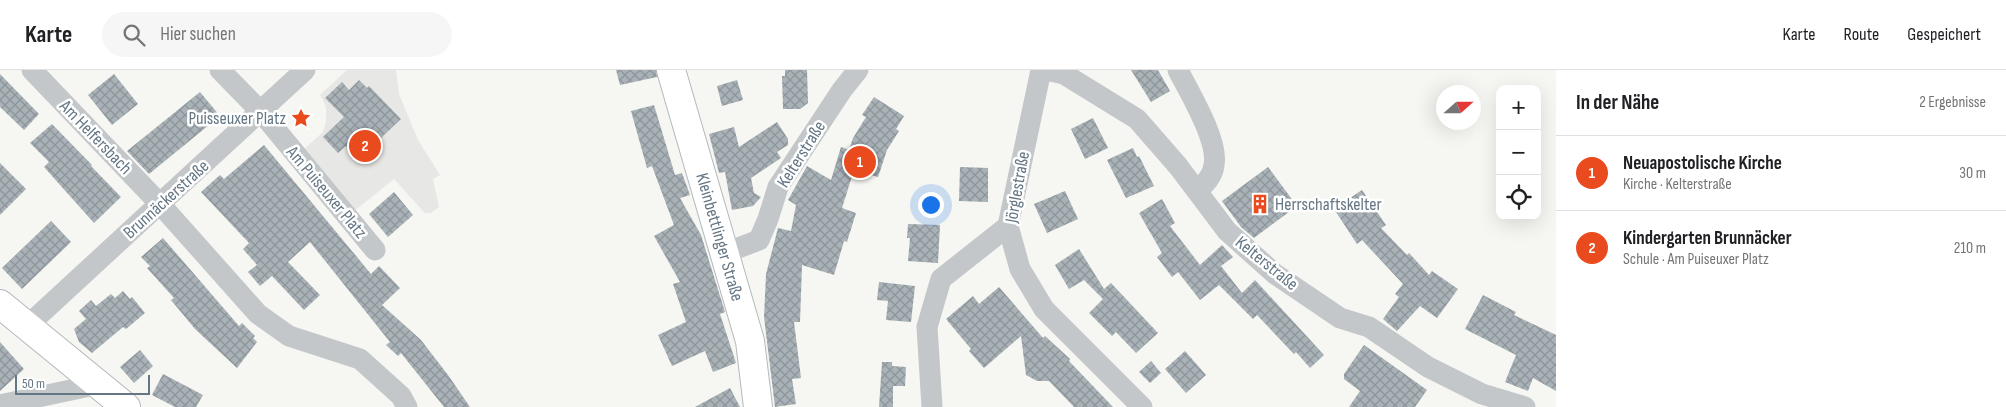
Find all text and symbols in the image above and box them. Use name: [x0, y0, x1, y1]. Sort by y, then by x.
search box: [102, 12, 452, 57]
text: Karte: [25, 20, 72, 49]
icon: search: [120, 21, 148, 49]
text: Hier suchen: [160, 23, 236, 46]
text: Karte: [1783, 24, 1816, 45]
text: Route: [1844, 24, 1879, 45]
text: Gespeichert: [1907, 24, 1981, 45]
north arrow: [1436, 85, 1481, 130]
map controls: [1496, 85, 1541, 220]
button: +: [1496, 85, 1541, 130]
text: In der Nähe: [1576, 90, 1659, 115]
text: 2 Ergebnisse: [1919, 93, 1986, 112]
street label: Am Helfersbach: [54, 95, 136, 179]
place icon: Puisseuxer Platz: [290, 107, 312, 129]
place label: Puisseuxer Platz: [188, 108, 287, 129]
street label: Kelterstraße: [773, 117, 830, 191]
pin: 2: [349, 127, 381, 165]
button: −: [1496, 130, 1541, 175]
street label: Am Puiseuxer Platz: [281, 141, 372, 243]
pin: 1: [844, 143, 876, 181]
street label: Jörglestraße: [1001, 150, 1034, 225]
text: Neuapostolische Kirche: [1623, 152, 1782, 175]
street label: Brunnäckerstraße: [119, 156, 213, 243]
text: 1: [1589, 164, 1595, 183]
text: 30 m: [1959, 164, 1986, 183]
street label: Kleinbettlinger Straße: [691, 171, 748, 304]
button: locate: [1496, 175, 1541, 220]
text: Kirche · Kelterstraße: [1623, 175, 1732, 194]
your location: [918, 192, 944, 218]
building icon: Herrschaftskelter: [1249, 193, 1271, 215]
place label: Herrschaftskelter: [1275, 194, 1382, 215]
text: Kindergarten Brunnäcker: [1623, 227, 1792, 250]
street label: Kelterstraße: [1231, 232, 1302, 295]
text: 2: [1588, 239, 1596, 258]
text: 210 m: [1954, 239, 1986, 258]
text: Schule · Am Puiseuxer Platz: [1623, 250, 1769, 269]
scale bar: [15, 372, 150, 395]
text: 50 m: [22, 375, 45, 392]

